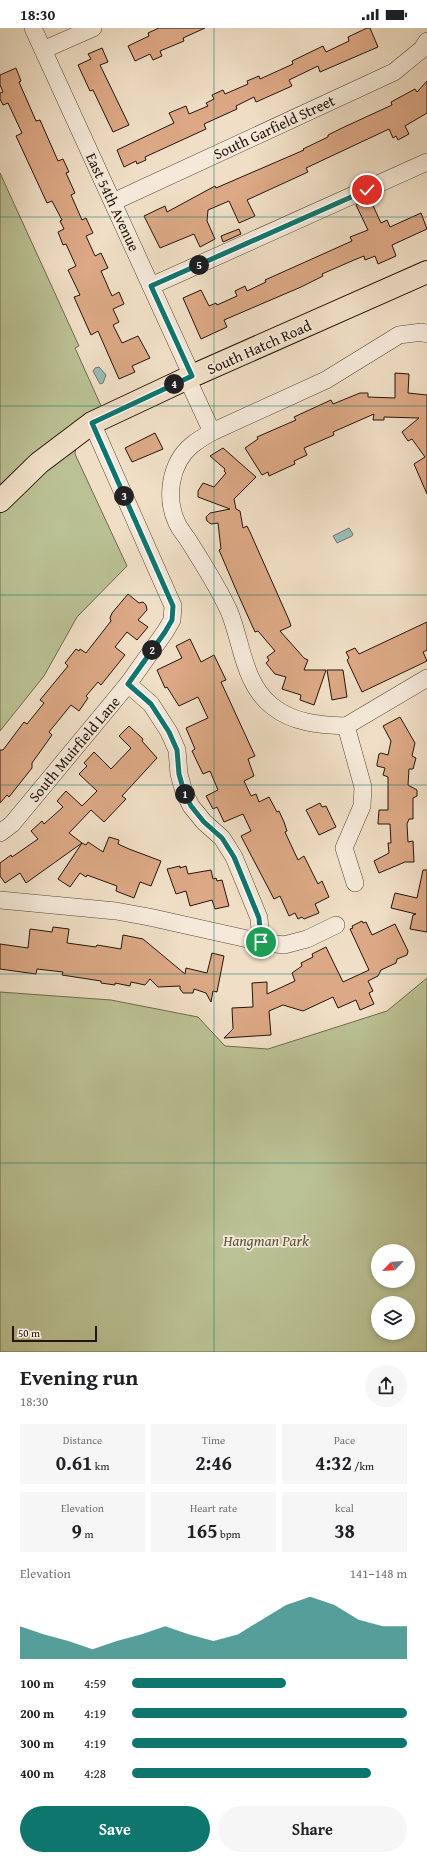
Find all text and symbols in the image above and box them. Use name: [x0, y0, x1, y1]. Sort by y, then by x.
text: 18:30: [20, 4, 55, 25]
street label: South Garfield Street: [210, 89, 339, 164]
street label: East 54th Avenue: [81, 149, 145, 255]
pin: [350, 173, 384, 207]
icon: check: [356, 179, 378, 201]
pin: 5: [189, 255, 209, 275]
text: 5: [196, 257, 202, 273]
street label: South Hatch Road: [204, 315, 314, 379]
pin: 4: [164, 374, 184, 394]
text: 4: [171, 376, 177, 392]
pin: 3: [114, 486, 134, 506]
text: 3: [121, 488, 127, 504]
pin: 2: [142, 640, 162, 660]
text: 2: [149, 642, 155, 658]
street label: South Muirfield Lane: [23, 692, 125, 806]
pin: 1: [175, 784, 195, 804]
text: 1: [182, 786, 188, 802]
pin: [244, 925, 278, 959]
icon: arrive: [250, 931, 272, 953]
park label: Hangman Park: [222, 1230, 309, 1251]
north arrow: [371, 1244, 415, 1288]
map controls: [371, 1244, 415, 1340]
button: layers: [371, 1296, 415, 1340]
scale bar: [12, 1324, 97, 1343]
text: 50 m: [18, 1325, 40, 1341]
text: Evening run: [20, 1361, 138, 1393]
button: share: [365, 1365, 407, 1407]
text: 18:30: [20, 1392, 48, 1411]
text: Distance: [63, 1432, 102, 1448]
text: Time: [202, 1432, 225, 1448]
text: Pace: [334, 1432, 355, 1448]
text: 0.61: [56, 1448, 92, 1477]
text: 2:46: [195, 1448, 232, 1477]
text: 4:32: [315, 1448, 352, 1477]
text: km: [92, 1458, 109, 1474]
text: /km: [352, 1458, 374, 1474]
text: Elevation: [61, 1500, 104, 1516]
text: Heart rate: [190, 1500, 237, 1516]
text: kcal: [335, 1500, 354, 1516]
text: 9: [72, 1516, 82, 1545]
text: 165: [186, 1516, 218, 1545]
text: 38: [334, 1516, 355, 1545]
text: m: [82, 1526, 93, 1542]
text: bpm: [218, 1526, 241, 1542]
text: Elevation: [20, 1564, 71, 1583]
text: 141–148 m: [350, 1564, 407, 1583]
text: 100 m: [20, 1674, 54, 1693]
text: 4:59: [84, 1674, 106, 1693]
text: 200 m: [20, 1704, 54, 1723]
text: 4:19: [84, 1704, 106, 1723]
text: 300 m: [20, 1734, 54, 1753]
text: 4:19: [84, 1734, 106, 1753]
text: 400 m: [20, 1764, 54, 1783]
text: 4:28: [84, 1764, 106, 1783]
button: Save: [20, 1806, 210, 1852]
button: Share: [218, 1806, 407, 1852]

